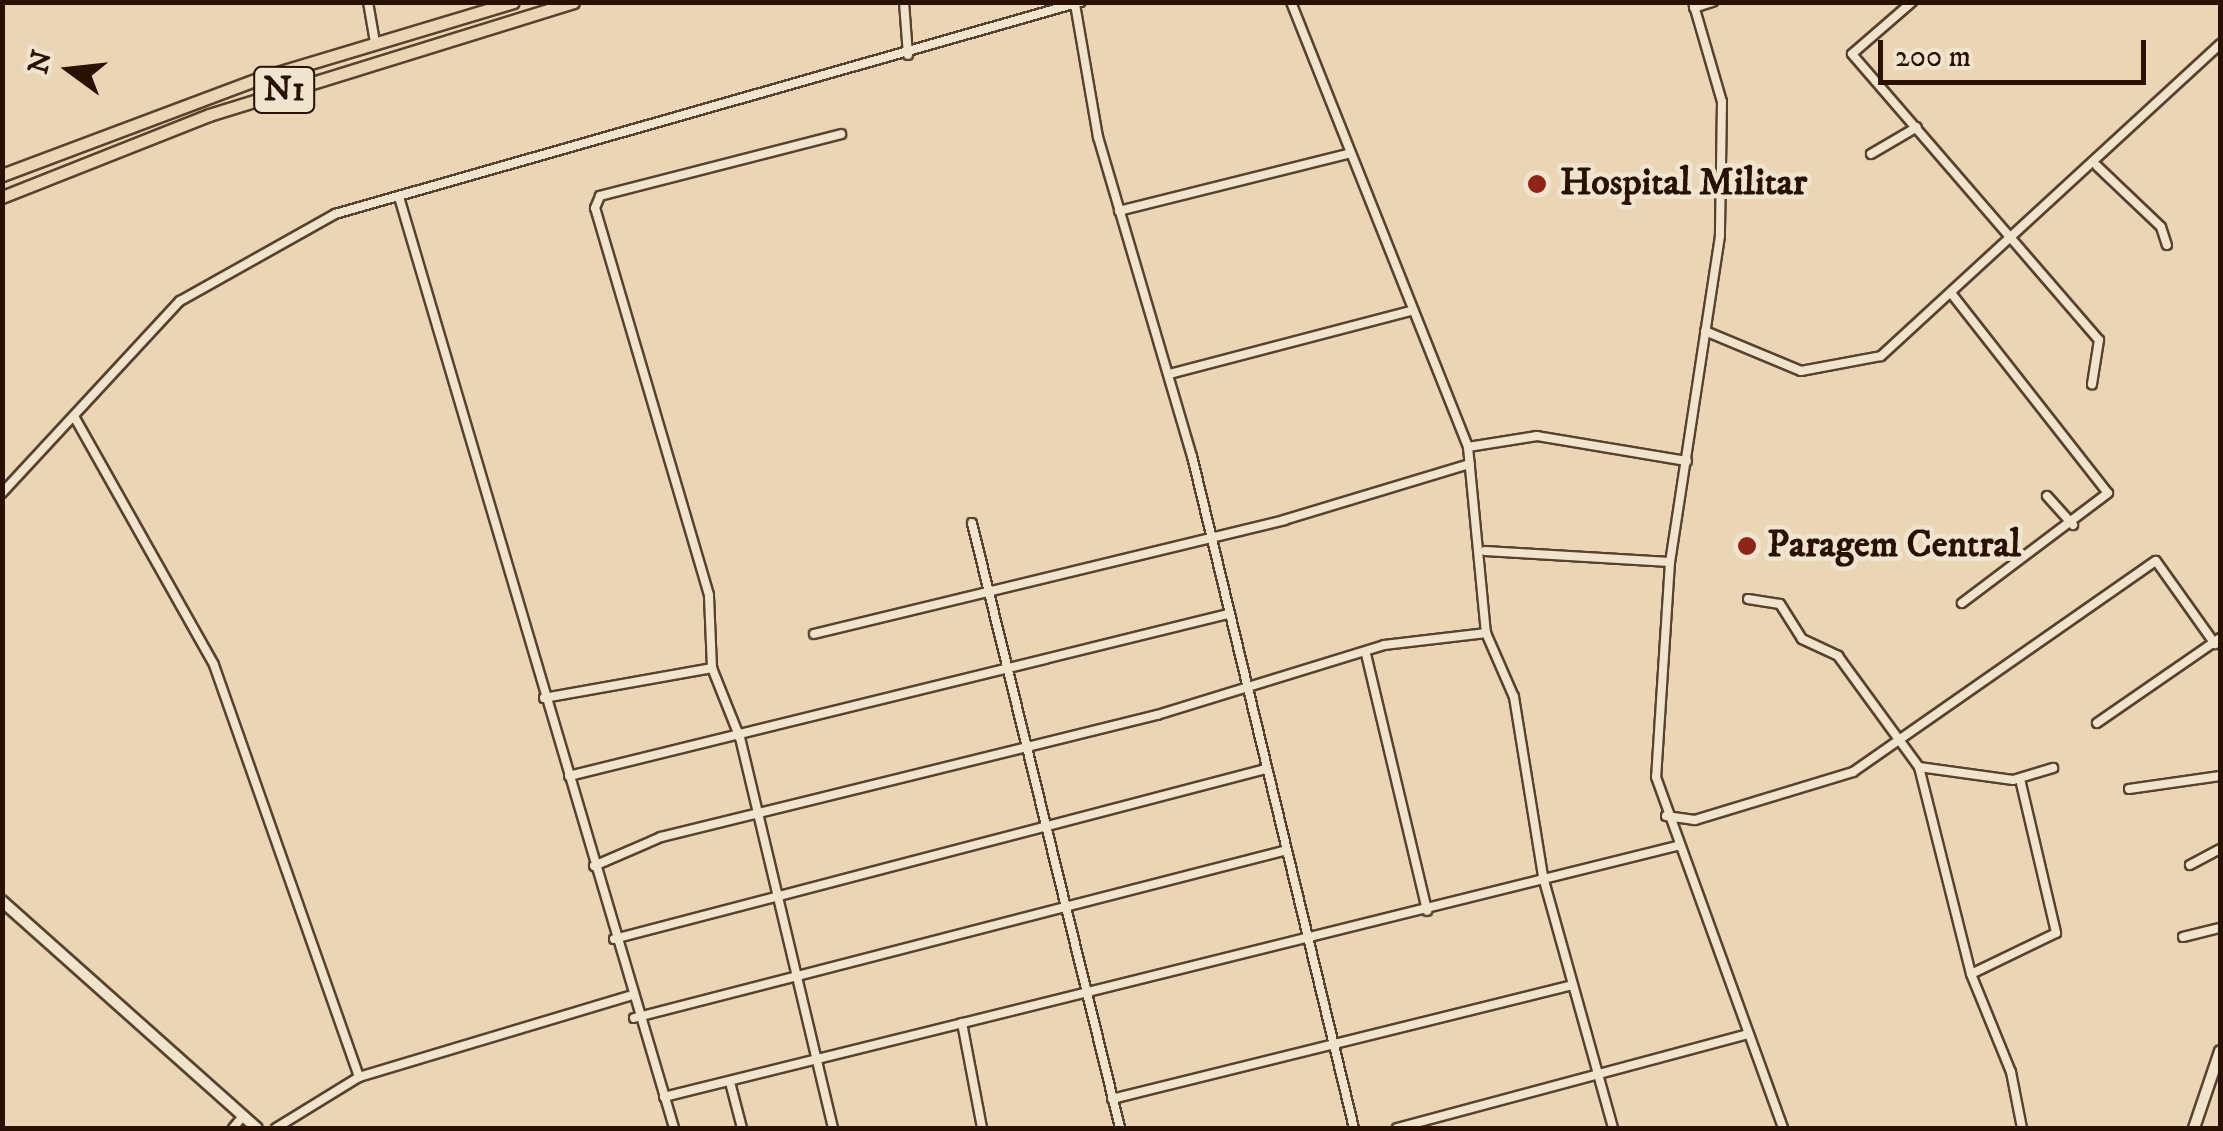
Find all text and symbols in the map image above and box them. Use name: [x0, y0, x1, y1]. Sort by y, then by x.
north arrow: [20, 20, 120, 120]
scale bar: [1883, 20, 2150, 82]
text: 200 m: [1895, 39, 1971, 76]
text: N: [21, 46, 60, 78]
road number: N1: [252, 60, 316, 120]
place label: Hospital Militar: [1560, 161, 1807, 207]
marker: Hospital Militar: [1524, 171, 1550, 197]
place label: Paragem Central: [1767, 523, 2021, 569]
marker: Paragem Central: [1736, 535, 1758, 557]

